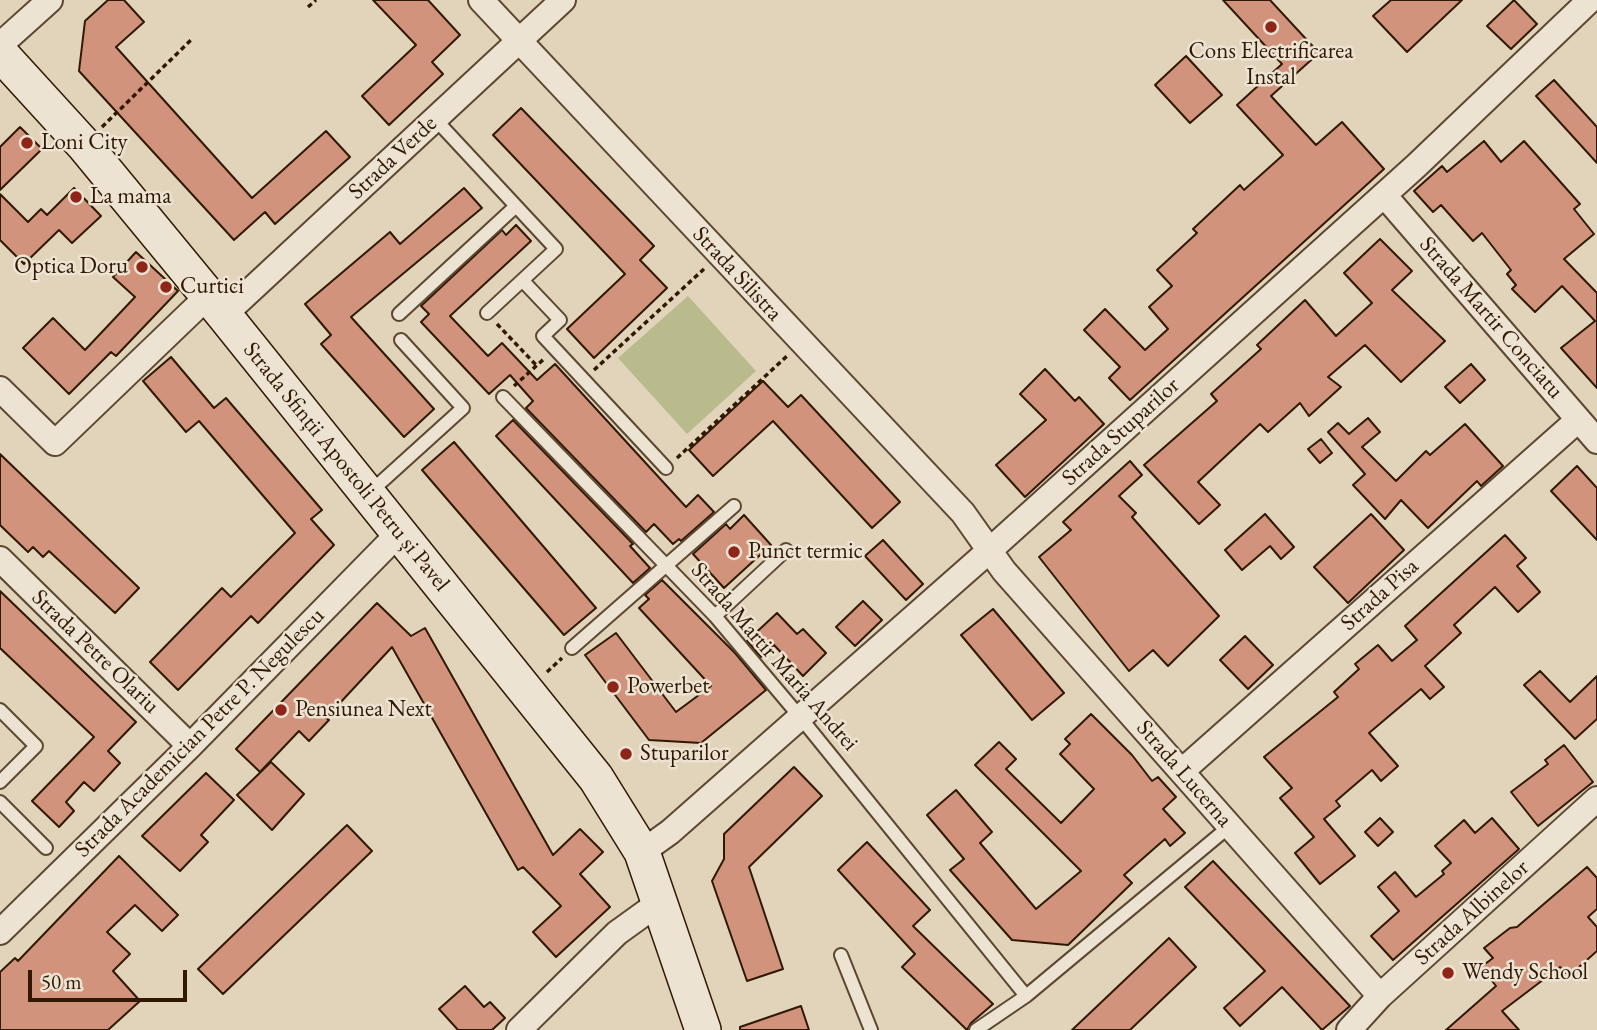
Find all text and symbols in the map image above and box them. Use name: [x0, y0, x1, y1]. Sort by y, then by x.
marker: Cons Electrificarea Instal: [1263, 19, 1279, 35]
place label: Cons Electrificarea Instal: [1189, 38, 1353, 92]
street label: Strada Verde: [343, 110, 443, 206]
place label: Loni City: [41, 129, 127, 157]
marker: Loni City: [19, 135, 35, 151]
place label: La mama: [90, 183, 171, 211]
marker: La mama: [68, 189, 84, 205]
street label: Strada Silistra: [686, 221, 788, 327]
street label: Strada Martir Conciatu: [1413, 231, 1569, 405]
place label: Optica Doru: [14, 253, 128, 281]
marker: Optica Doru: [134, 259, 150, 275]
place label: Curtici: [180, 273, 244, 301]
marker: Curtici: [158, 279, 174, 295]
street label: Strada Sfinții Apostoli Petru și Pavel: [237, 337, 455, 597]
street label: Strada Stuparilor: [1056, 372, 1186, 492]
place label: Punct termic: [748, 538, 863, 566]
marker: Punct termic: [726, 544, 742, 560]
street label: Strada Pisa: [1335, 553, 1425, 637]
street label: Strada Martir Maria Andrei: [685, 557, 863, 757]
street label: Strada Petre Olariu: [25, 584, 165, 720]
street label: Strada Academician Petre P. Negulescu: [69, 602, 331, 864]
place label: Powerbet: [627, 673, 709, 701]
marker: Powerbet: [605, 679, 621, 695]
place label: Pensiunea Next: [295, 696, 432, 724]
marker: Pensiunea Next: [273, 702, 289, 718]
street label: Strada Lucerna: [1130, 715, 1238, 833]
place label: Stuparilor: [640, 740, 729, 768]
marker: Stuparilor: [618, 746, 634, 762]
street label: Strada Albinelor: [1409, 854, 1535, 972]
scale bar: [32, 956, 191, 1000]
place label: Wendy School: [1462, 959, 1588, 987]
marker: Wendy School: [1440, 965, 1456, 981]
text: 50 m: [41, 968, 82, 995]

